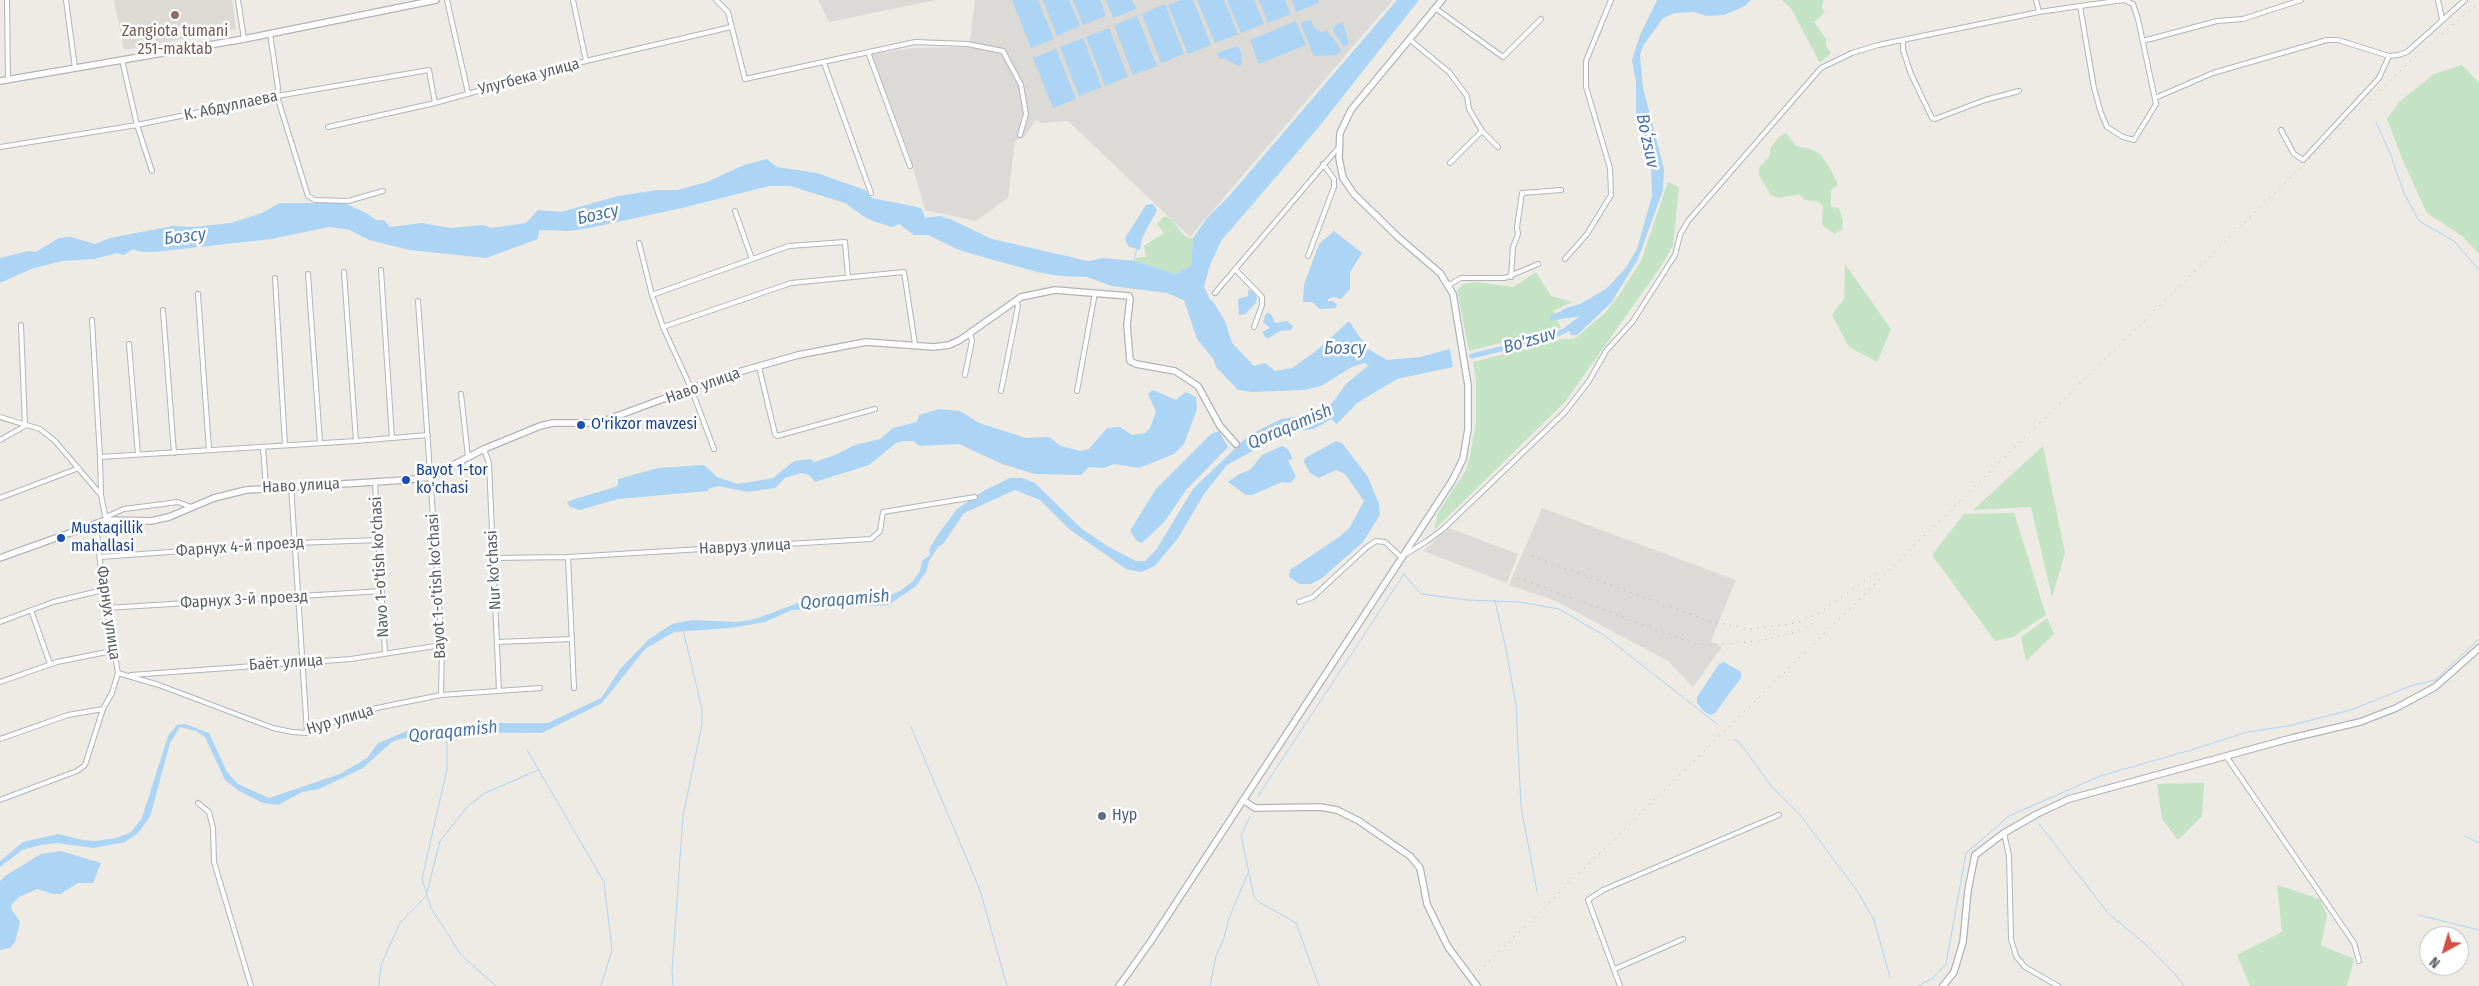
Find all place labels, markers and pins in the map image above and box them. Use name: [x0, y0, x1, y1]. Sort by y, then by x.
marker: Zangiota tumani 251-maktab: [169, 9, 181, 21]
place label: Zangiota tumani 251-maktab: [122, 22, 228, 60]
place label: O'rikzor mavzesi: [591, 415, 697, 435]
marker: O'rikzor mavzesi: [575, 419, 587, 431]
place label: Bayot 1-tor ko'chasi: [416, 461, 488, 499]
marker: Bayot 1-tor ko'chasi: [400, 474, 412, 486]
place label: Mustaqillik mahallasi: [71, 519, 143, 557]
marker: Mustaqillik mahallasi: [55, 532, 67, 544]
place label: Нур: [1112, 806, 1137, 826]
marker: Нур: [1096, 810, 1108, 822]

